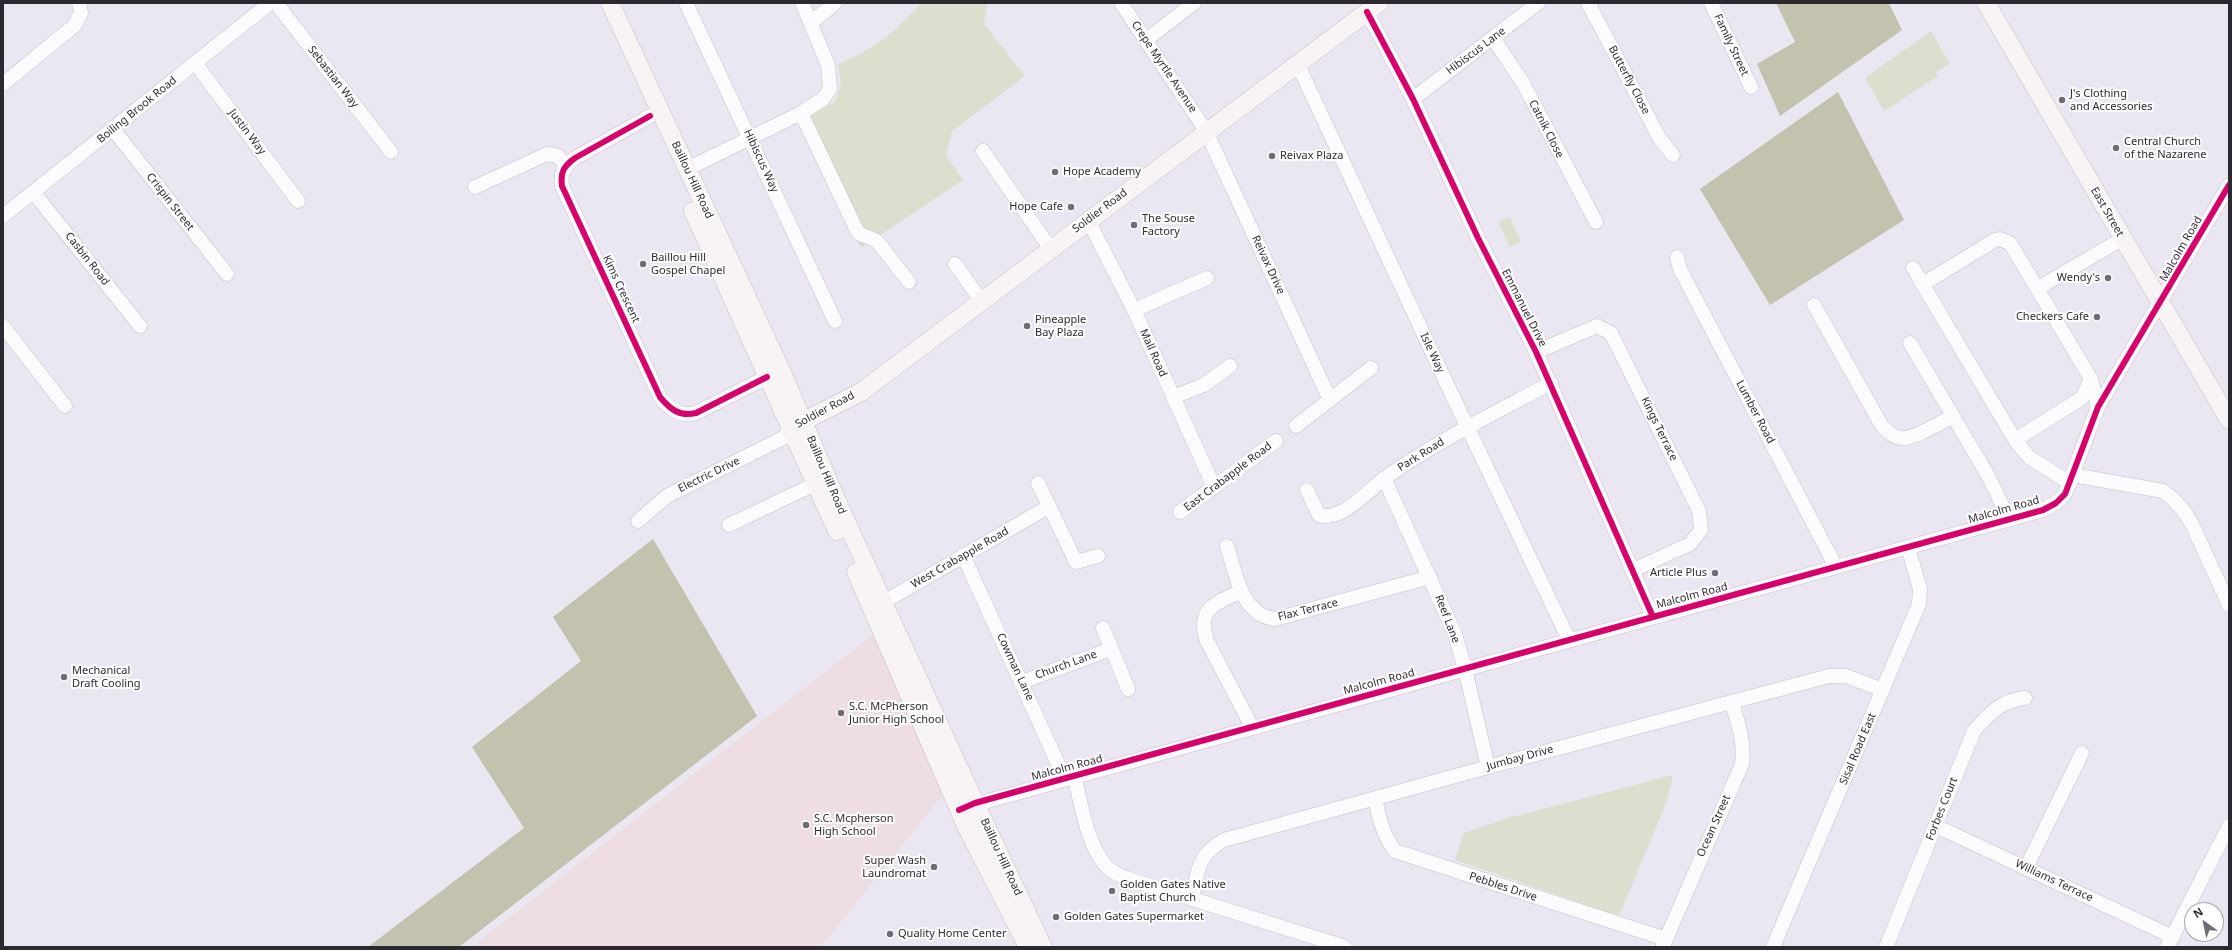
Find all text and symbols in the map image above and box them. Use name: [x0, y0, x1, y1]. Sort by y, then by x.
street label: Family Street: [1711, 12, 1751, 78]
street label: Crepe Myrtle Avenue: [1128, 19, 1200, 115]
street label: Hibiscus Lane: [1444, 24, 1508, 78]
street label: Sebastian Way: [305, 43, 361, 111]
street label: Butterfly Close: [1605, 44, 1653, 116]
street label: Boiling Brook Road: [94, 74, 180, 146]
place label: J's Clothing and Accessories: [2070, 87, 2152, 113]
marker: J's Clothing and Accessories: [2057, 95, 2067, 105]
street label: Catnik Close: [1526, 98, 1566, 160]
street label: Justin Way: [226, 107, 268, 157]
street label: Hibiscus Way: [741, 127, 781, 195]
place label: Central Church of the Nazarene: [2124, 135, 2207, 161]
street label: Baillou Hill Road: [668, 139, 716, 221]
marker: Central Church of the Nazarene: [2111, 143, 2121, 153]
place label: Reivax Plaza: [1280, 149, 1343, 163]
marker: Reivax Plaza: [1267, 151, 1277, 161]
place label: Hope Academy: [1063, 165, 1141, 179]
marker: Hope Academy: [1050, 167, 1060, 177]
street label: Crispin Street: [143, 171, 197, 233]
street label: East Street: [2088, 185, 2126, 239]
street label: Soldier Road: [1070, 186, 1130, 236]
place label: Hope Cafe: [1009, 200, 1063, 214]
marker: Hope Cafe: [1066, 202, 1076, 212]
place label: The Souse Factory: [1142, 212, 1195, 238]
street label: Malcolm Road: [2157, 214, 2205, 284]
marker: The Souse Factory: [1129, 220, 1139, 230]
street label: Casbin Road: [62, 230, 112, 288]
street label: Reivax Drive: [1249, 233, 1287, 297]
place label: Baillou Hill Gospel Chapel: [651, 251, 725, 277]
street label: Kims Crescent: [600, 253, 642, 325]
marker: Baillou Hill Gospel Chapel: [638, 259, 648, 269]
street label: Emmanuel Drive: [1499, 267, 1549, 349]
place label: Wendy's: [2057, 271, 2100, 285]
marker: Wendy's: [2103, 273, 2113, 283]
place label: Checkers Cafe: [2016, 310, 2089, 324]
marker: Checkers Cafe: [2092, 312, 2102, 322]
place label: Pineapple Bay Plaza: [1035, 313, 1086, 339]
marker: Pineapple Bay Plaza: [1022, 321, 1032, 331]
street label: Mall Road: [1137, 327, 1169, 379]
street label: Isle Way: [1417, 331, 1447, 375]
street label: Lumber Road: [1733, 378, 1777, 446]
street label: Soldier Road: [793, 389, 857, 431]
street label: Kings Terrace: [1638, 395, 1680, 463]
street label: Baillou Hill Road: [803, 434, 849, 516]
street label: Park Road: [1395, 435, 1447, 475]
street label: East Crabapple Road: [1181, 440, 1275, 514]
street label: Electric Drive: [676, 454, 742, 496]
street label: Malcolm Road: [1967, 494, 2041, 526]
street label: West Crabapple Road: [909, 525, 1011, 591]
place label: Article Plus: [1650, 566, 1707, 580]
marker: Article Plus: [1710, 568, 1720, 578]
street label: Malcolm Road: [1655, 580, 1729, 612]
street label: Reef Lane: [1432, 593, 1462, 645]
street label: Flax Terrace: [1277, 596, 1339, 624]
street label: Cowman Lane: [994, 631, 1036, 703]
street label: Church Lane: [1033, 648, 1099, 682]
place label: Mechanical Draft Cooling: [72, 664, 141, 690]
street label: Malcolm Road: [1342, 666, 1416, 698]
marker: Mechanical Draft Cooling: [59, 672, 69, 682]
place label: S.C. McPherson Junior High School: [849, 700, 944, 726]
marker: S.C. McPherson Junior High School: [836, 708, 846, 718]
street label: Sisal Road East: [1837, 711, 1879, 787]
street label: Jumbay Drive: [1485, 743, 1555, 773]
street label: Malcolm Road: [1030, 752, 1104, 784]
street label: Forbes Court: [1923, 776, 1961, 842]
street label: Ocean Street: [1694, 793, 1734, 859]
place label: S.C. Mcpherson High School: [814, 812, 893, 838]
street label: Baillou Hill Road: [977, 816, 1025, 898]
marker: S.C. Mcpherson High School: [801, 820, 811, 830]
place label: Super Wash Laundromat: [862, 854, 926, 880]
street label: Williams Terrace: [2013, 857, 2095, 905]
marker: Super Wash Laundromat: [929, 862, 939, 872]
street label: Pebbles Drive: [1467, 870, 1539, 904]
place label: Golden Gates Native Baptist Church: [1120, 878, 1226, 904]
marker: Golden Gates Native Baptist Church: [1107, 886, 1117, 896]
north arrow: [2184, 902, 2224, 942]
text: N: [2190, 904, 2206, 921]
place label: Golden Gates Supermarket: [1064, 910, 1204, 924]
marker: Golden Gates Supermarket: [1051, 912, 1061, 922]
place label: Quality Home Center: [898, 927, 1007, 941]
marker: Quality Home Center: [885, 929, 895, 939]

